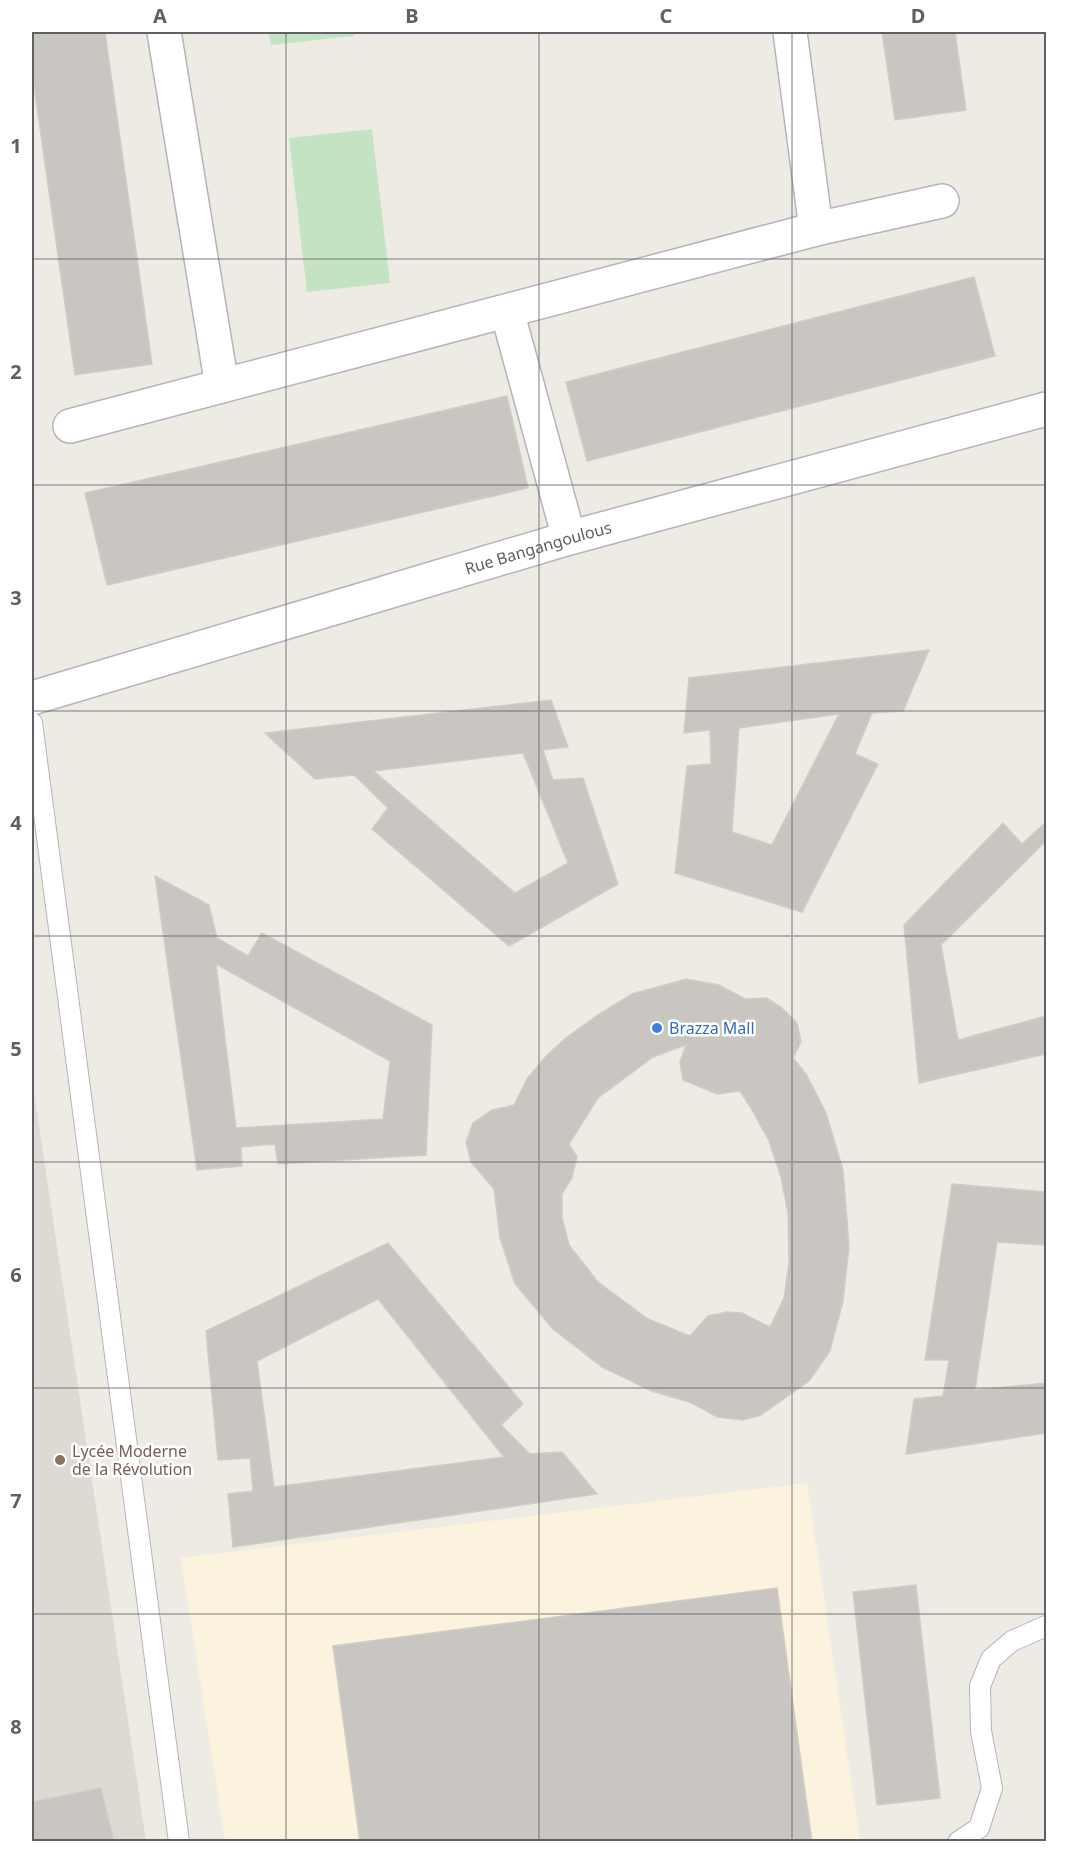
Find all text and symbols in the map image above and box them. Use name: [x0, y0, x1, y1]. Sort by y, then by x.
text: A: [153, 2, 167, 29]
text: B: [405, 2, 419, 29]
text: C: [660, 2, 673, 29]
text: D: [911, 2, 925, 29]
text: 1: [10, 132, 22, 159]
text: 2: [10, 358, 22, 385]
street label: Rue Bangangoulous: [462, 516, 614, 579]
text: 3: [10, 584, 22, 611]
text: 4: [10, 809, 22, 836]
place label: Brazza Mall: [669, 1017, 755, 1039]
marker: Brazza Mall: [650, 1021, 664, 1035]
text: 5: [10, 1035, 22, 1062]
text: 6: [10, 1261, 22, 1288]
place label: Lycée Moderne de la Révolution: [72, 1440, 192, 1480]
marker: Lycée Moderne de la Révolution: [53, 1453, 67, 1467]
text: 7: [10, 1487, 22, 1514]
text: 8: [10, 1713, 22, 1740]

